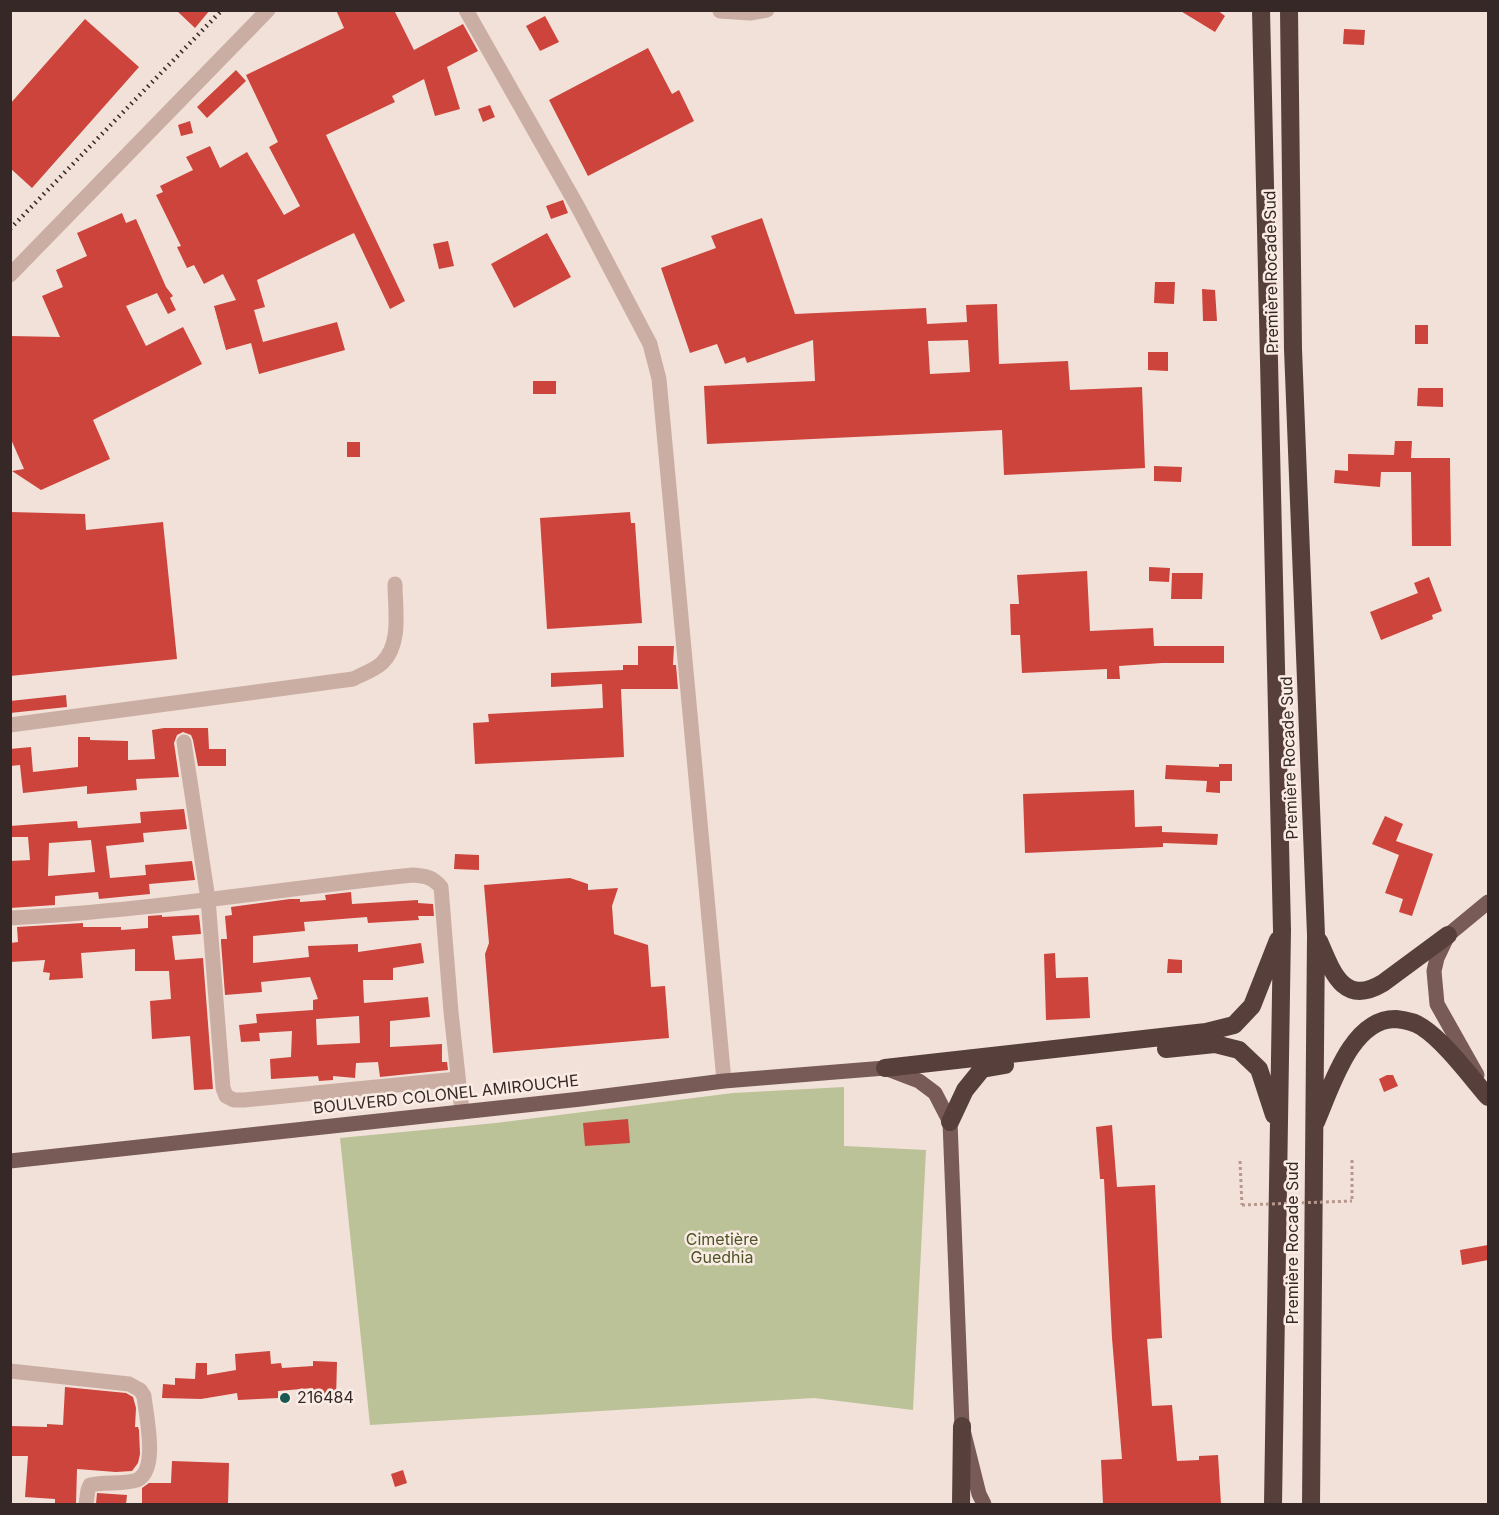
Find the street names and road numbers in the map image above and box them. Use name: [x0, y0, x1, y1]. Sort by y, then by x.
street label: Première Rocade Sud: [1261, 190, 1283, 354]
street label: Première Rocade Sud: [1278, 676, 1302, 840]
street label: BOULVERD COLONEL AMIROUCHE: [312, 1072, 580, 1118]
street label: Première Rocade Sud: [1283, 1161, 1303, 1325]

